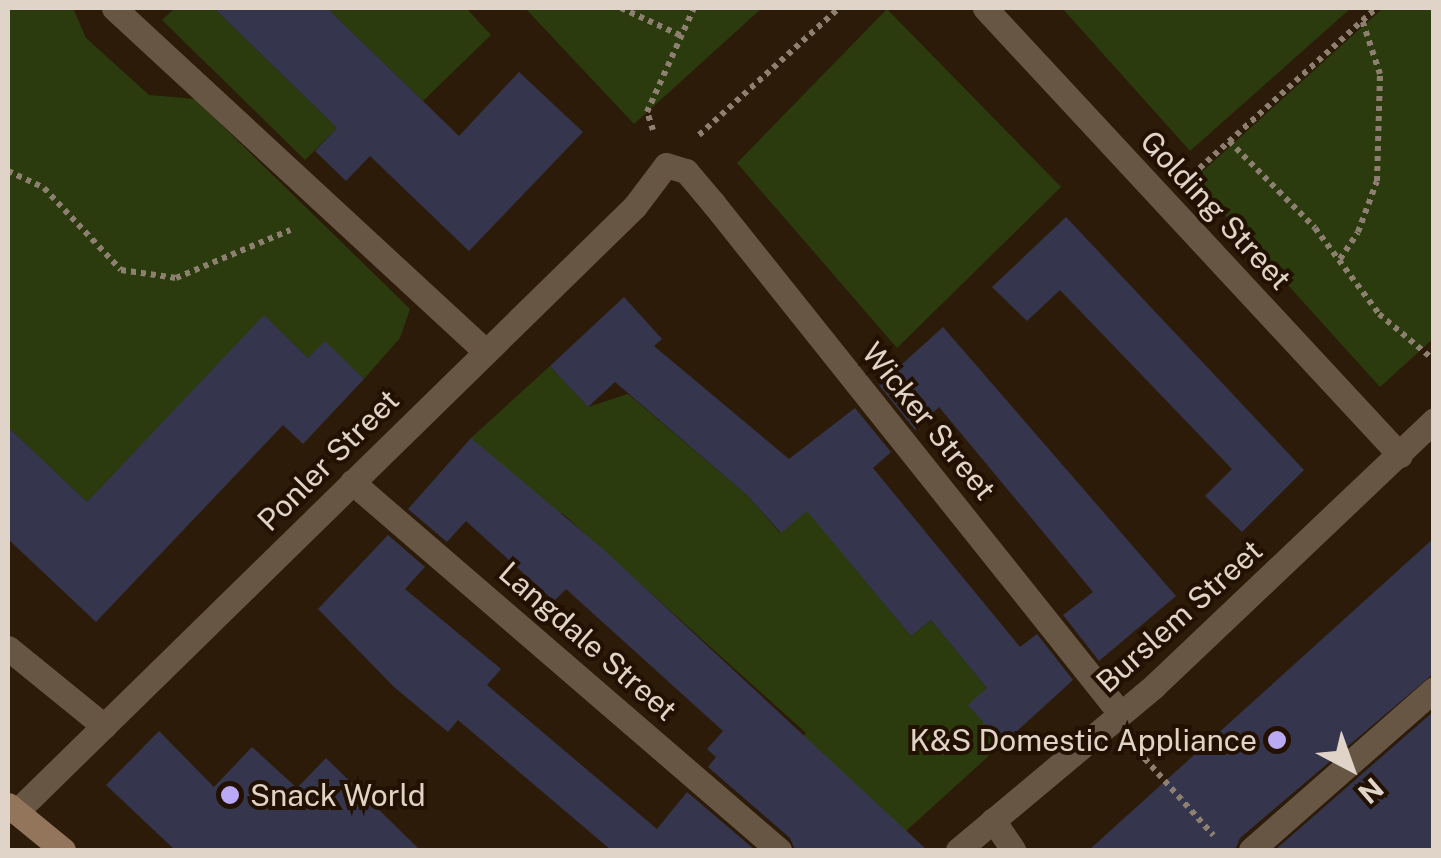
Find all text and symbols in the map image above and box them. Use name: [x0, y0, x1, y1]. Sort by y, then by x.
street label: Golding Street: [1133, 123, 1299, 297]
street label: Wicker Street: [855, 335, 1003, 507]
street label: Ponler Street: [250, 382, 406, 538]
street label: Burslem Street: [1089, 532, 1269, 700]
street label: Langdale Street: [492, 554, 684, 728]
north arrow: [1301, 718, 1401, 818]
place label: K&S Domestic Appliance: [909, 722, 1257, 758]
marker: K&S Domestic Appliance: [1266, 729, 1288, 751]
text: N: [1352, 771, 1390, 811]
place label: Snack World: [250, 777, 426, 813]
marker: Snack World: [219, 784, 241, 806]

